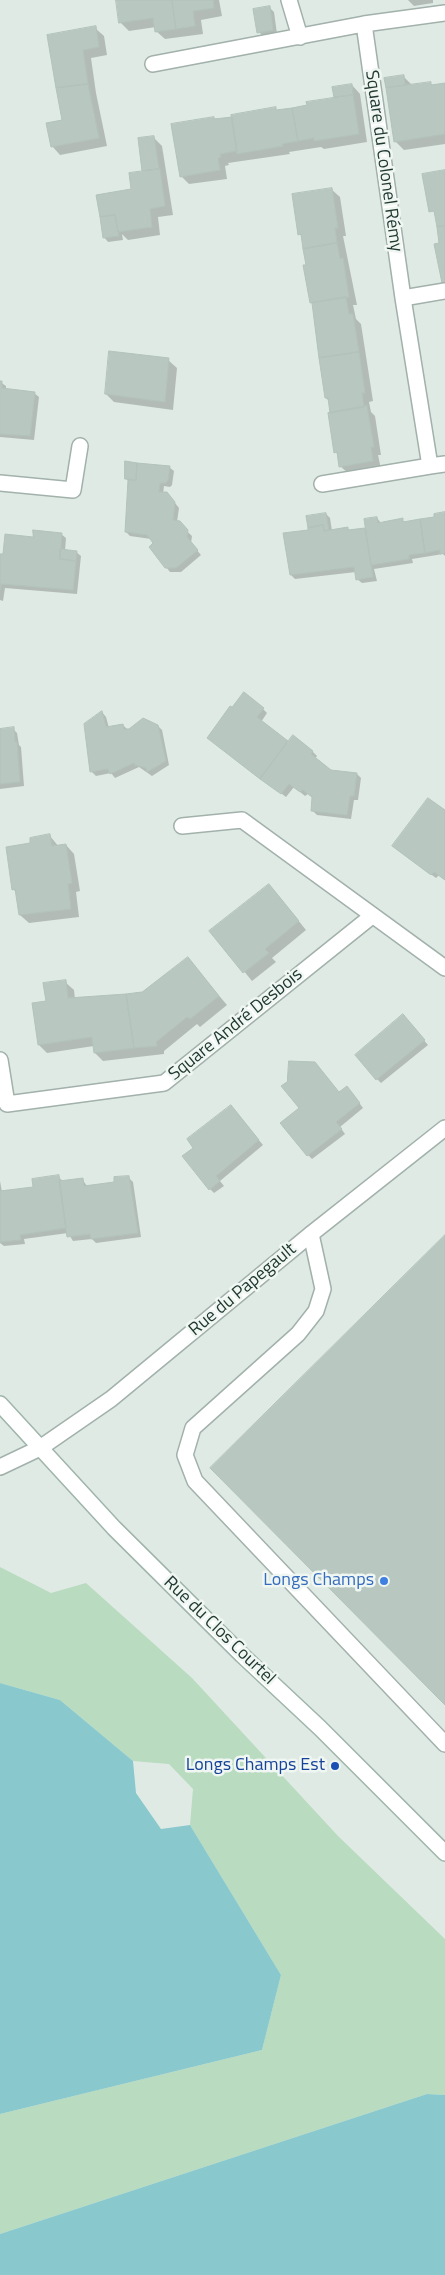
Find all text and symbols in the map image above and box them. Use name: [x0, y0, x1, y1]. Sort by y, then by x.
street label: Square du Colonel Rémy: [360, 69, 406, 253]
street label: Square André Desbois: [165, 964, 307, 1086]
street label: Rue du Papegault: [185, 1239, 301, 1341]
place label: Longs Champs: [263, 1570, 374, 1592]
street label: Rue du Clos Courtel: [159, 1572, 279, 1690]
marker: Longs Champs: [378, 1575, 390, 1587]
place label: Longs Champs Est: [186, 1755, 325, 1777]
marker: Longs Champs Est: [329, 1760, 341, 1772]

